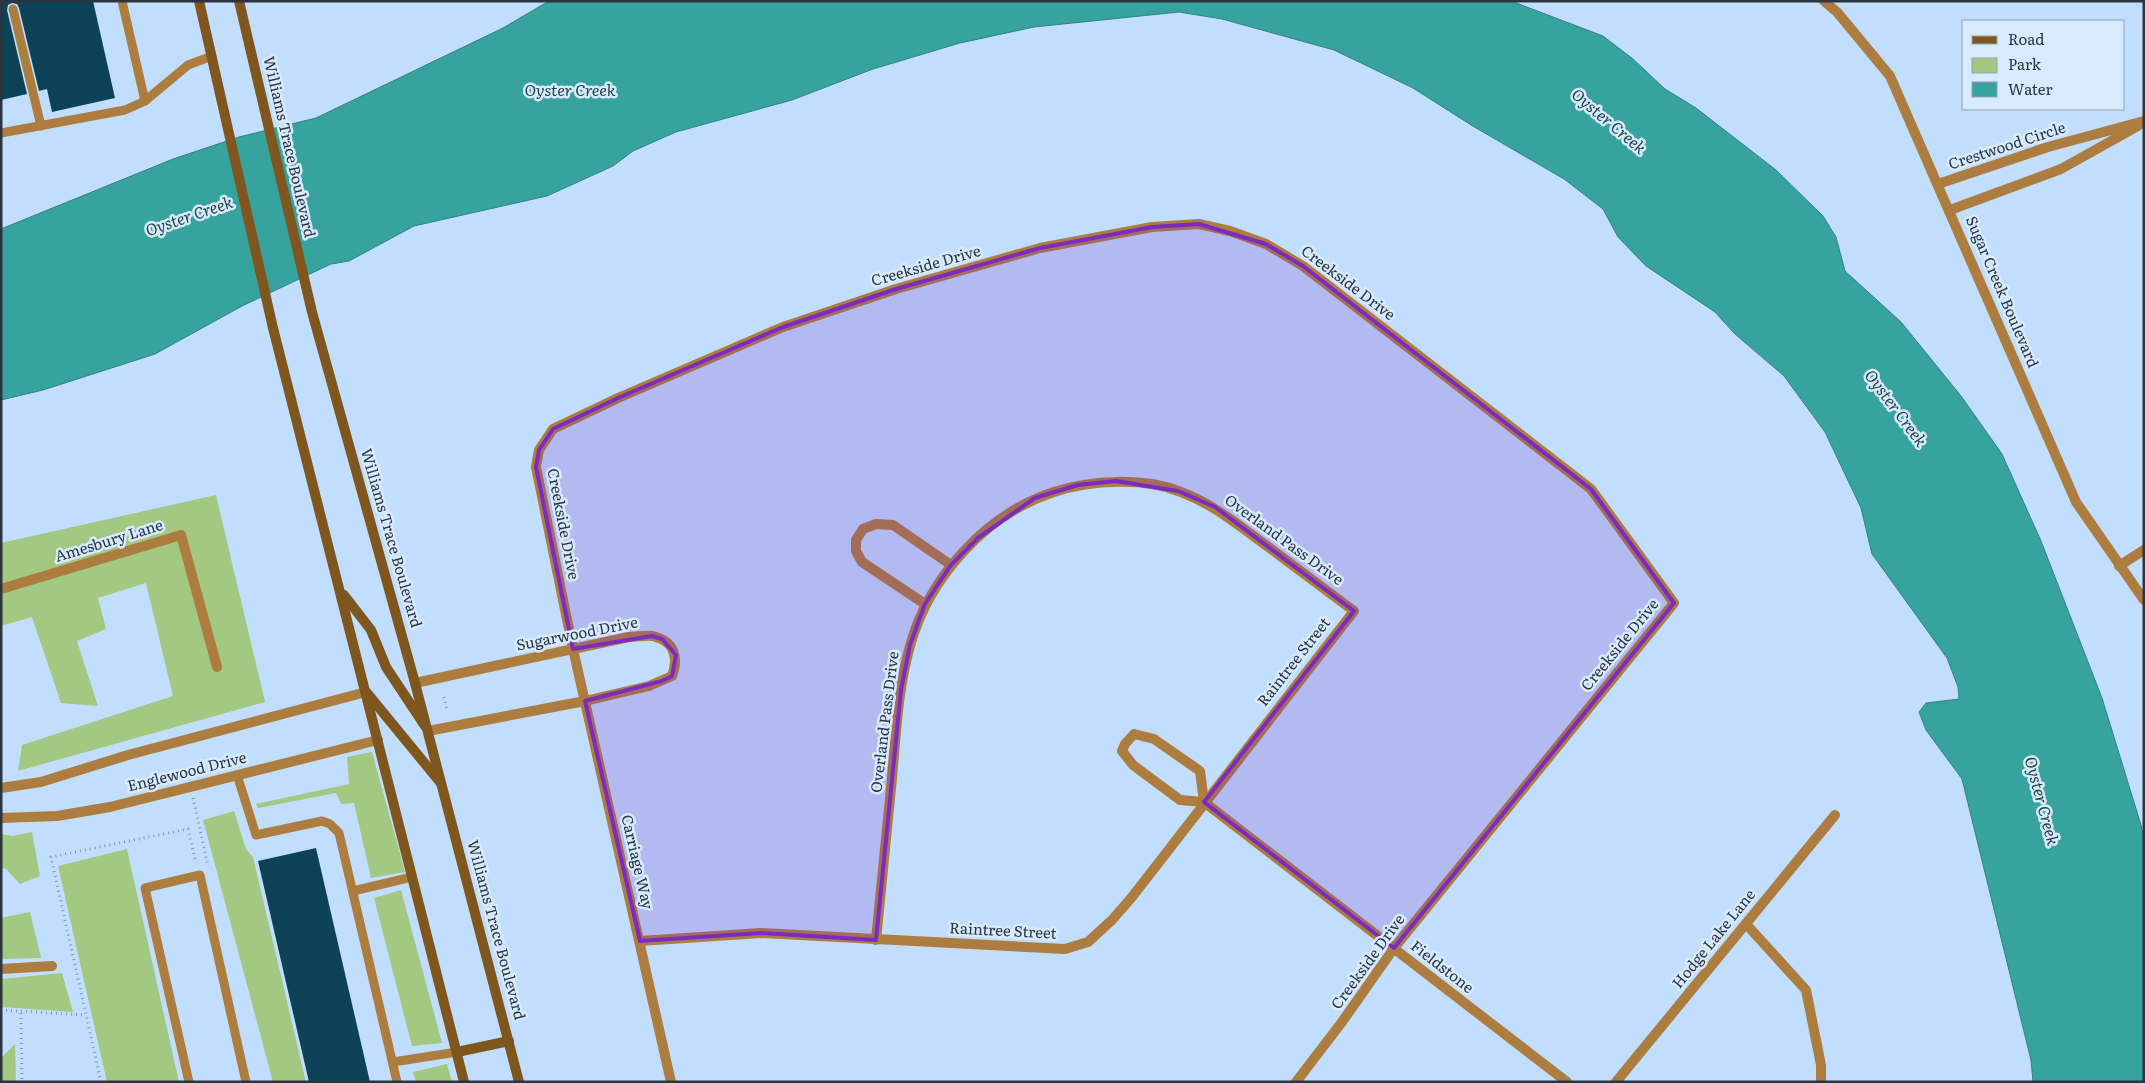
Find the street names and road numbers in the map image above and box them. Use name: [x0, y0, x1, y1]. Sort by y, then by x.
street label: Williams Trace Boulevard: [258, 54, 323, 240]
street label: Crestwood Circle: [1945, 115, 2068, 174]
street label: Sugar Creek Boulevard: [1961, 212, 2046, 371]
street label: Creekside Drive: [868, 238, 983, 291]
street label: Creekside Drive: [1297, 239, 1401, 325]
street label: Williams Trace Boulevard: [356, 445, 429, 630]
street label: Creekside Drive: [542, 466, 587, 582]
street label: Overland Pass Drive: [1221, 488, 1349, 590]
street label: Amesbury Lane: [52, 512, 165, 567]
street label: Creekside Drive: [1574, 593, 1663, 695]
street label: Sugarwood Drive: [514, 609, 640, 656]
street label: Raintree Street: [1251, 612, 1335, 710]
street label: Overland Pass Drive: [863, 650, 904, 794]
street label: Englewood Drive: [125, 745, 249, 796]
street label: Carriage Way: [616, 812, 661, 912]
street label: Williams Trace Boulevard: [462, 837, 533, 1022]
street label: Hodge Lake Lane: [1666, 883, 1760, 993]
street label: Creekside Drive: [1324, 909, 1409, 1014]
street label: Raintree Street: [949, 915, 1057, 944]
street label: Fieldstone: [1406, 934, 1480, 998]

